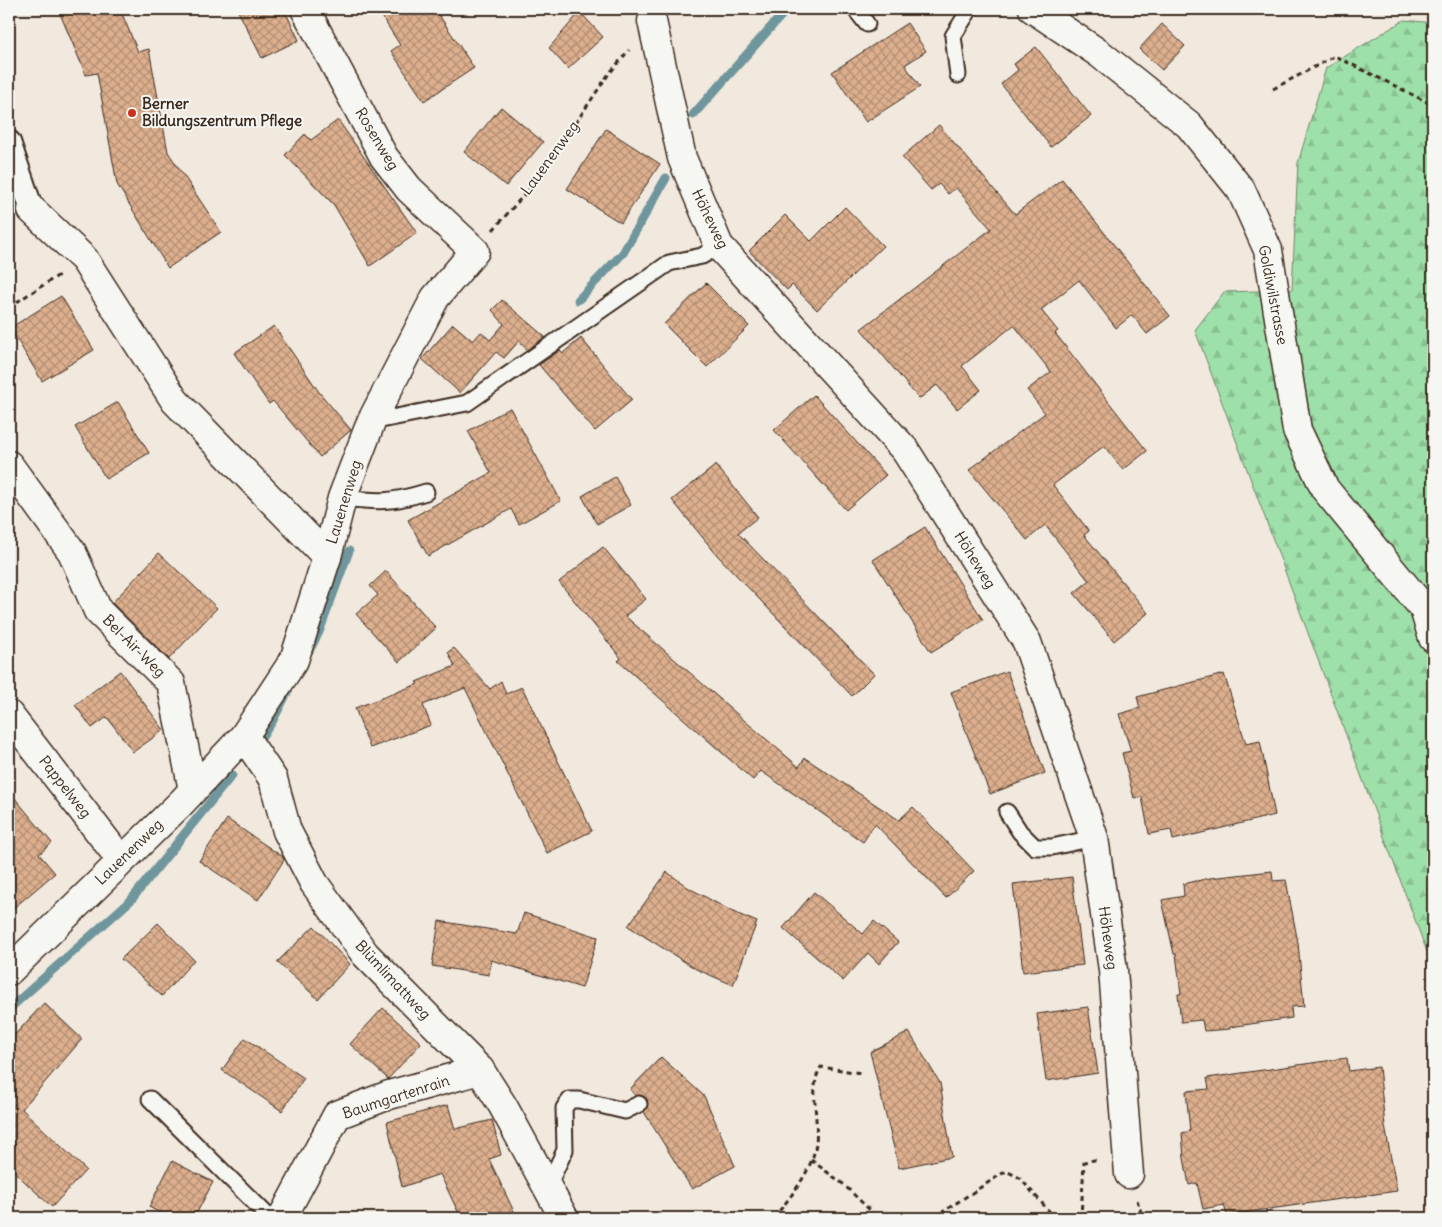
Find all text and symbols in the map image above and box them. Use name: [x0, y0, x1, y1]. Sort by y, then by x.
place label: Berner Bildungszentrum Pflege: [142, 94, 302, 131]
street label: Rosenweg: [351, 104, 403, 173]
marker: Berner Bildungszentrum Pflege: [126, 107, 138, 119]
street label: Lauenenweg: [516, 117, 583, 198]
street label: Höheweg: [688, 186, 733, 252]
street label: Goldiwilstrasse: [1254, 243, 1292, 347]
street label: Lauenenweg: [322, 458, 365, 546]
street label: Höheweg: [950, 527, 1000, 592]
street label: Bel-Air-Weg: [99, 610, 170, 681]
street label: Pappelweg: [35, 752, 96, 822]
street label: Lauenenweg: [91, 815, 167, 889]
street label: Höheweg: [1095, 905, 1122, 971]
street label: Blümlimattweg: [352, 936, 435, 1023]
street label: Baumgartenrain: [340, 1070, 452, 1123]

